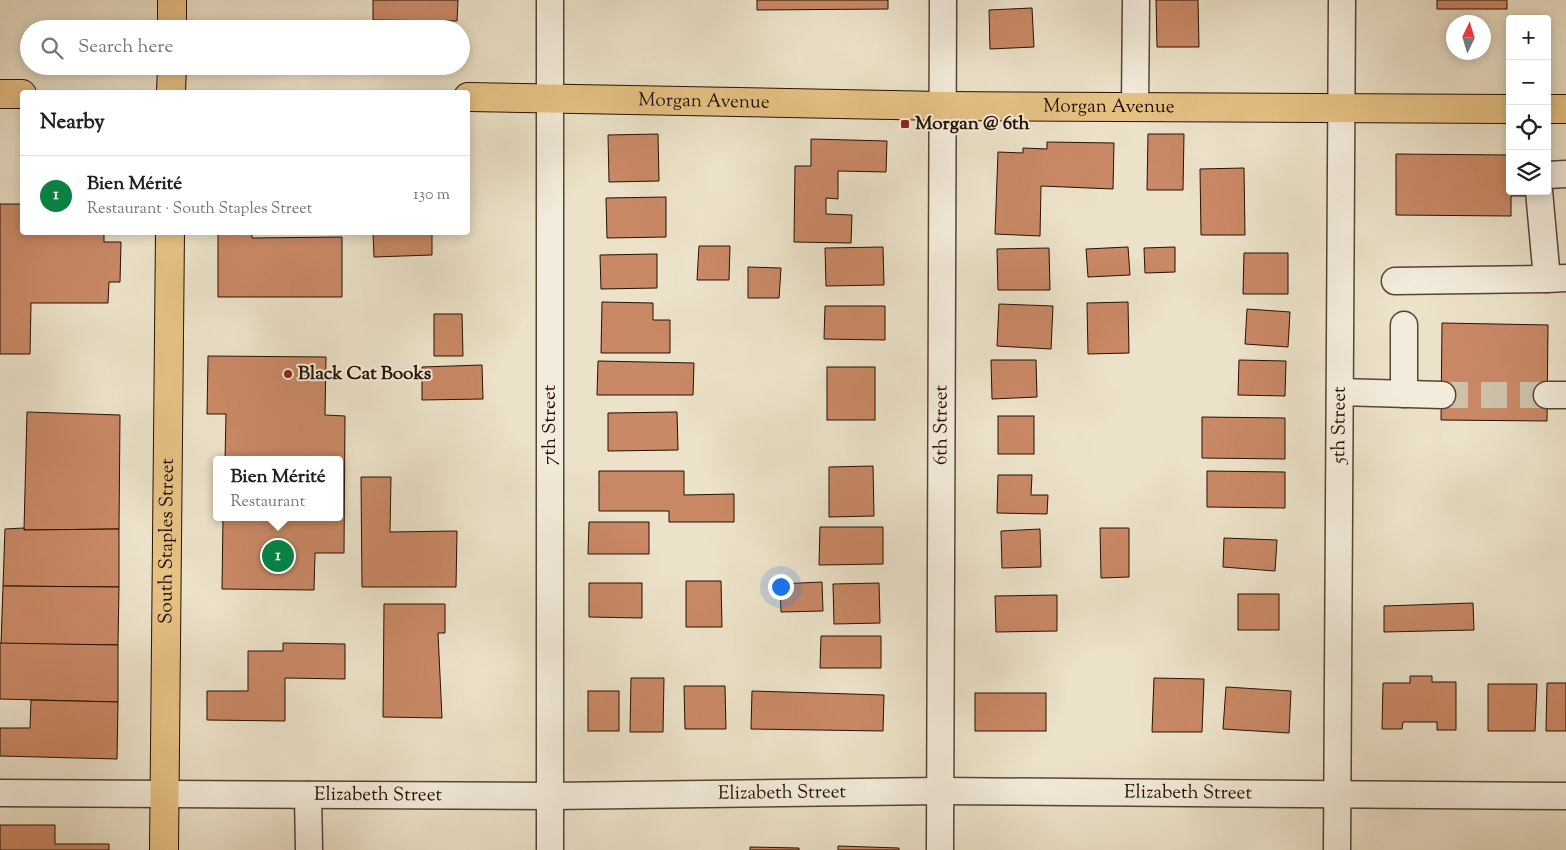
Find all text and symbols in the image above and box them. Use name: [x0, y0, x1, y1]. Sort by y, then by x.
north arrow: [1446, 15, 1491, 60]
map controls: [1506, 15, 1551, 195]
button: +: [1506, 15, 1551, 60]
search box: [20, 20, 470, 75]
icon: search: [38, 34, 66, 62]
text: Search here: [78, 34, 173, 61]
button: −: [1506, 60, 1551, 105]
street label: Morgan Avenue: [638, 87, 770, 116]
street label: Morgan Avenue: [1043, 93, 1175, 121]
button: locate: [1506, 105, 1551, 150]
text: Nearby: [40, 108, 105, 138]
place label: Morgan @ 6th: [915, 111, 1030, 138]
marker: Morgan @ 6th: [899, 118, 911, 130]
button: layers: [1506, 150, 1551, 195]
text: Bien Mérité: [87, 171, 182, 198]
text: 1: [53, 184, 59, 207]
text: 130 m: [413, 184, 450, 207]
text: Restaurant · South Staples Street: [87, 198, 312, 221]
place label: Black Cat Books: [298, 361, 432, 388]
marker: Black Cat Books: [282, 368, 294, 380]
street label: 7th Street: [537, 384, 564, 465]
street label: 6th Street: [928, 384, 955, 465]
street label: 5th Street: [1326, 386, 1353, 465]
popup: [213, 456, 343, 521]
street label: South Staples Street: [153, 457, 181, 624]
text: Bien Mérité: [230, 464, 326, 491]
text: Restaurant: [230, 491, 305, 514]
pin: 1: [262, 537, 294, 575]
your location: [768, 574, 794, 600]
street label: Elizabeth Street: [718, 779, 847, 807]
street label: Elizabeth Street: [1124, 779, 1253, 807]
street label: Elizabeth Street: [314, 781, 443, 809]

